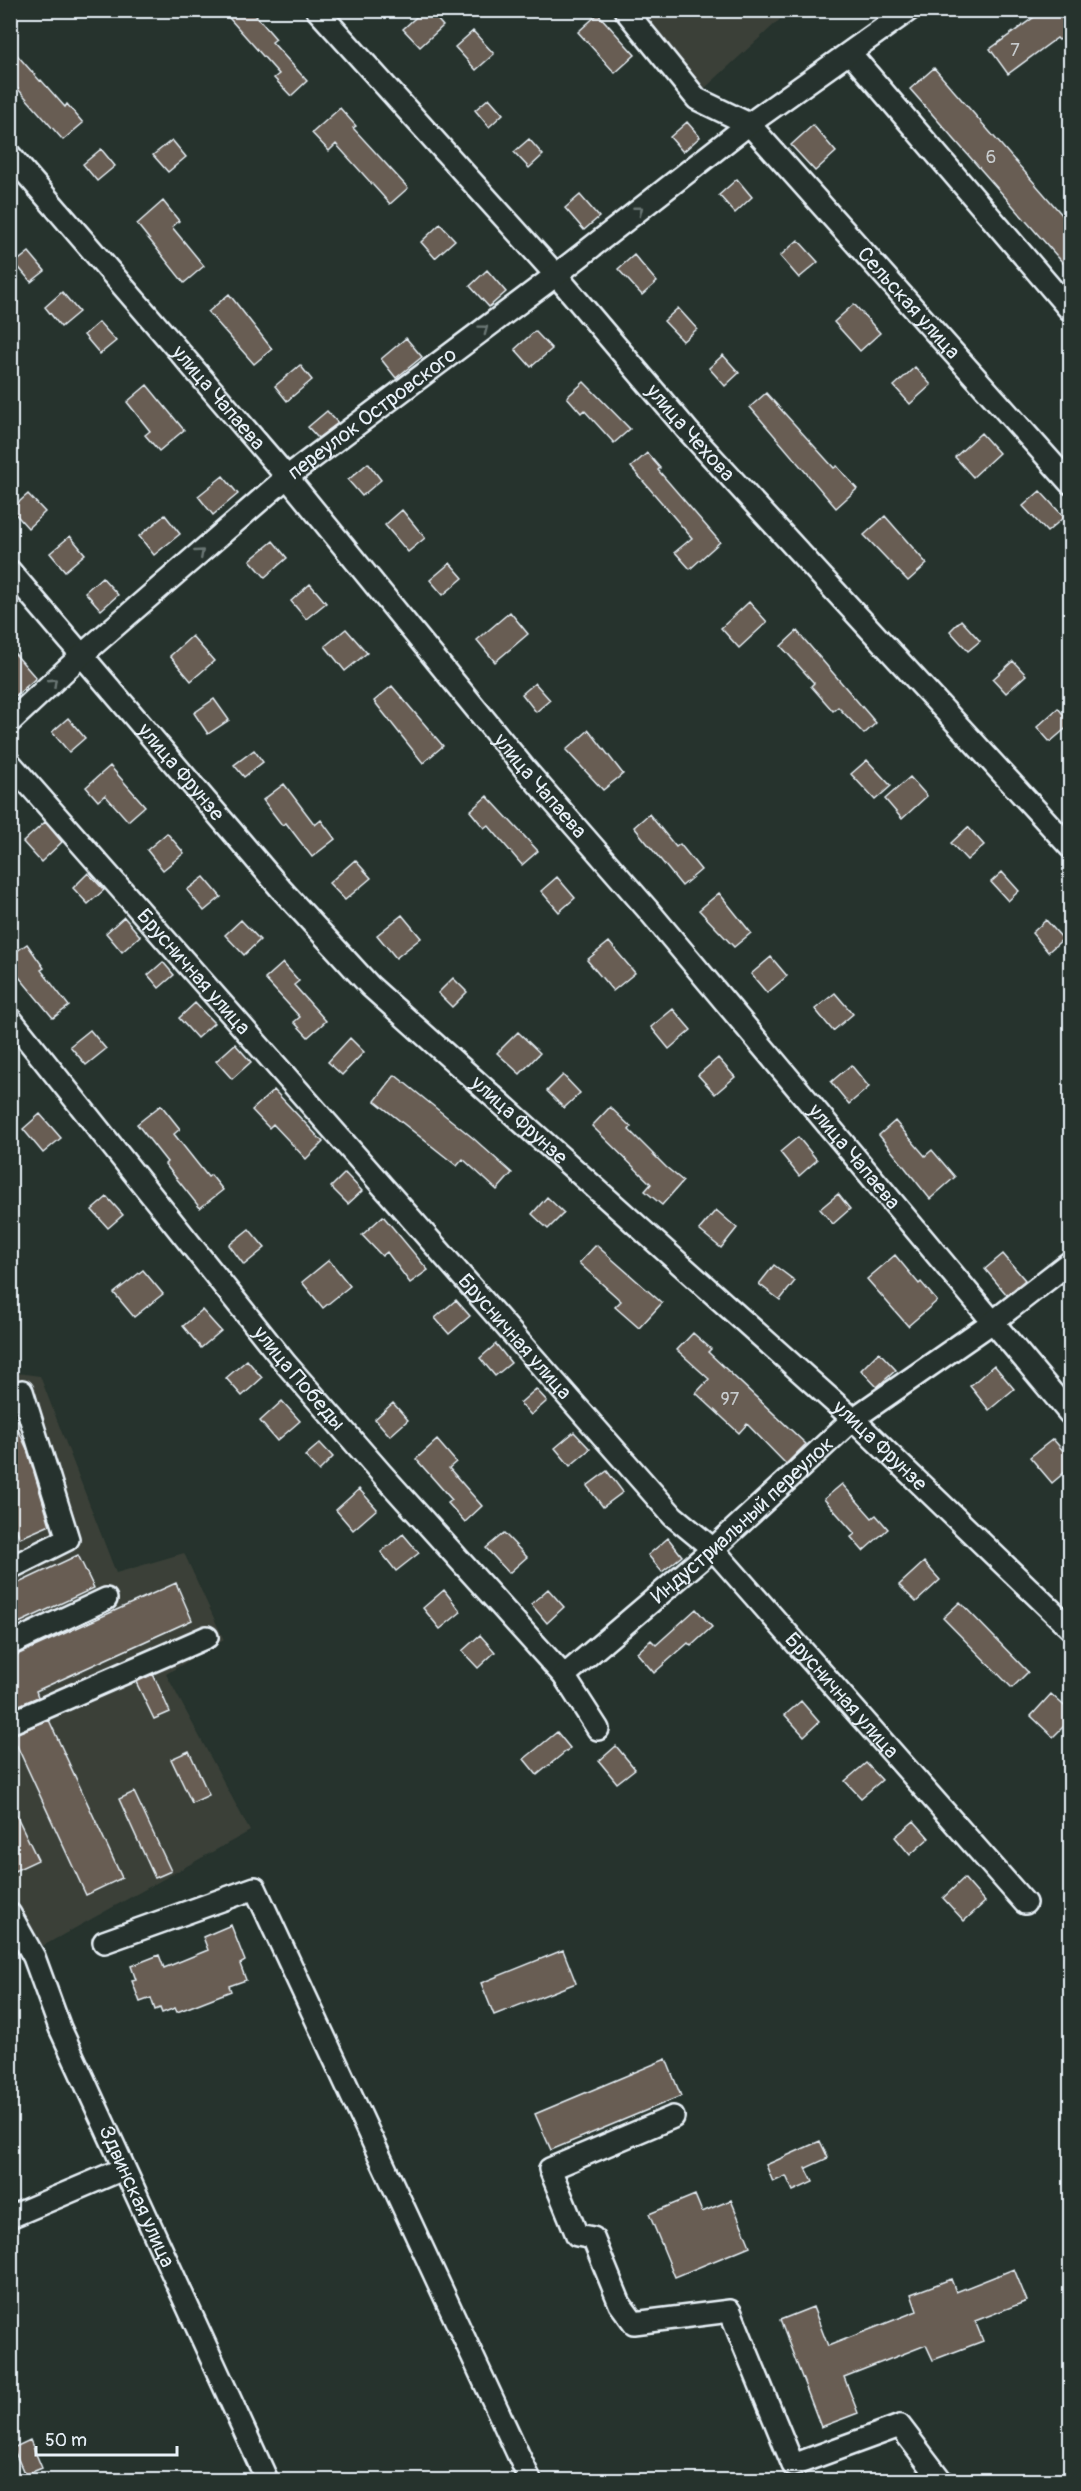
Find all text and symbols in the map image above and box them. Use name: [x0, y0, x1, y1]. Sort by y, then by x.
house number: 7: [1010, 39, 1020, 62]
house number: 6: [986, 146, 996, 169]
one-way arrow: [632, 206, 643, 217]
street label: Сельская улица: [851, 241, 966, 365]
one-way arrow: [478, 325, 489, 336]
street label: улица Чапаева: [165, 339, 271, 456]
street label: переулок Островского: [282, 341, 462, 486]
street label: улица Чехова: [640, 377, 741, 487]
one-way arrow: [193, 549, 203, 560]
one-way arrow: [46, 678, 57, 689]
street label: улица Фрунзе: [131, 716, 231, 827]
street label: улица Чапаева: [487, 727, 593, 844]
street label: Брусничная улица: [131, 903, 257, 1040]
street label: улица Фрунзе: [465, 1069, 574, 1171]
street label: улица Чапаева: [802, 1097, 907, 1215]
street label: Брусничная улица: [452, 1268, 578, 1405]
street label: улица Победы: [247, 1319, 351, 1436]
house number: 97: [721, 1388, 740, 1411]
street label: улица Фрунзе: [826, 1393, 934, 1497]
street label: Индустриальный переулок: [645, 1430, 839, 1610]
street label: Брусничная улица: [779, 1626, 905, 1764]
street label: Здвинская улица: [93, 2121, 181, 2272]
scale bar: [36, 2419, 177, 2457]
text: 50 m: [45, 2429, 87, 2452]

